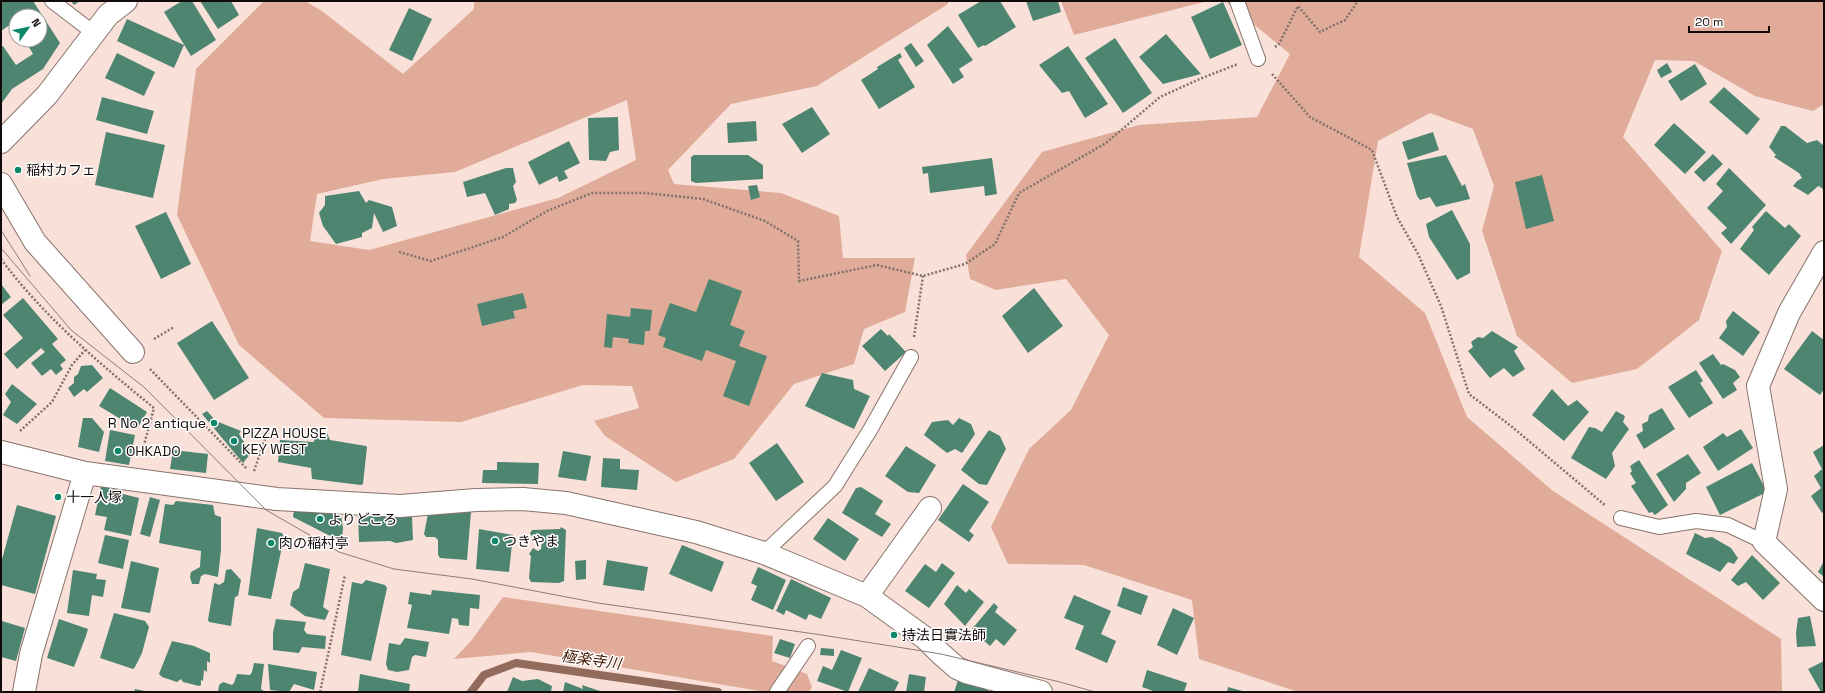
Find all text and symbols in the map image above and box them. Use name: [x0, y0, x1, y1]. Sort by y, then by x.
north arrow: [8, 8, 48, 48]
scale bar: [1689, 8, 1769, 34]
text: 20 m: [1695, 14, 1723, 30]
text: N: [29, 16, 44, 29]
place label: 稲村カフェ: [26, 161, 96, 179]
marker: 稲村カフェ: [13, 165, 23, 175]
place label: R No 2 antique: [108, 414, 206, 432]
marker: R No 2 antique: [209, 418, 219, 428]
place label: PIZZA HOUSE KEY WEST: [242, 424, 327, 458]
marker: PIZZA HOUSE KEY WEST: [229, 436, 239, 446]
place label: OHKADO: [126, 442, 181, 460]
marker: OHKADO: [113, 446, 123, 456]
place label: 十一人塚: [66, 488, 122, 506]
marker: 十一人塚: [53, 492, 63, 502]
place label: よりどころ: [328, 510, 397, 528]
marker: よりどころ: [315, 514, 325, 524]
place label: つきやま: [503, 532, 559, 550]
place label: 肉の稲村亭: [279, 534, 349, 552]
marker: つきやま: [490, 536, 500, 546]
marker: 肉の稲村亭: [266, 538, 276, 548]
place label: 持法日實法師: [902, 626, 986, 644]
marker: 持法日實法師: [889, 630, 899, 640]
water label: 極楽寺川: [560, 646, 624, 673]

